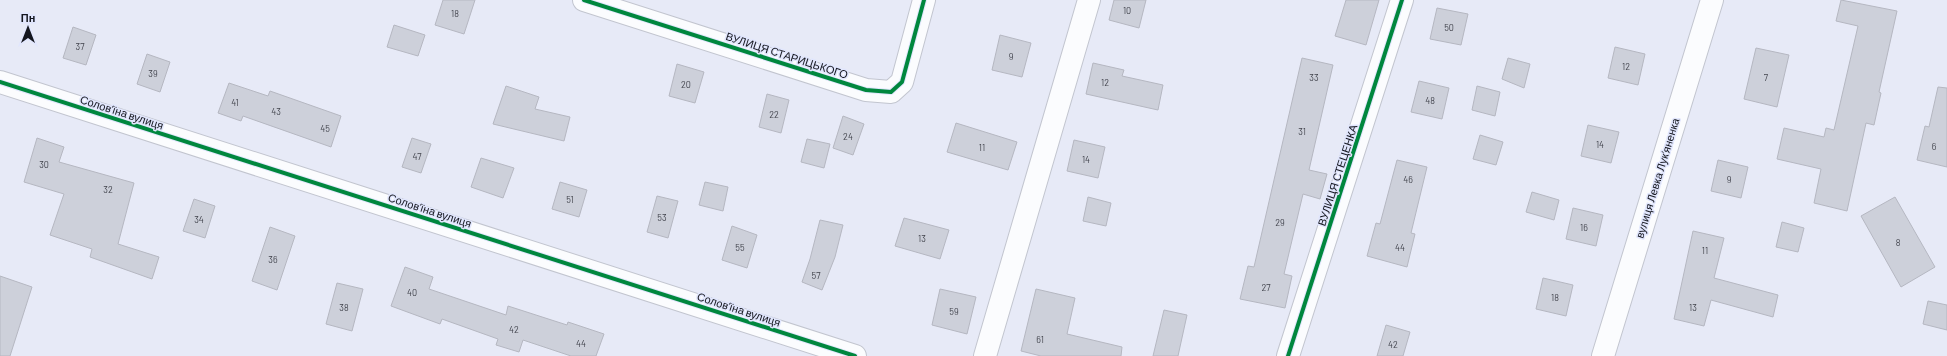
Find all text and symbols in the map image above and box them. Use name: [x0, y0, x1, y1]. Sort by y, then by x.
house number: 10: [1123, 5, 1131, 16]
north arrow: [8, 8, 48, 48]
house number: 18: [451, 8, 459, 19]
text: Пн: [21, 11, 35, 24]
house number: 50: [1444, 22, 1454, 33]
street label: ВУЛИЦЯ СТАРИЦЬКОГО: [724, 29, 850, 81]
house number: 37: [76, 41, 85, 52]
house number: 9: [1009, 51, 1014, 62]
house number: 12: [1622, 61, 1630, 72]
house number: 39: [148, 68, 158, 79]
house number: 33: [1309, 72, 1319, 83]
house number: 7: [1764, 72, 1769, 83]
house number: 12: [1101, 77, 1109, 88]
house number: 20: [681, 79, 691, 90]
street label: Соловʼїна вулиця: [79, 92, 165, 132]
house number: 48: [1425, 95, 1435, 106]
house number: 41: [231, 97, 239, 108]
house number: 43: [271, 106, 281, 117]
house number: 22: [769, 109, 779, 120]
street label: вулиця Левка Лукʼяненка: [1633, 115, 1682, 240]
street label: ВУЛИЦЯ СТЕЦЕНКА: [1314, 122, 1360, 227]
house number: 45: [320, 123, 330, 134]
house number: 31: [1298, 126, 1306, 137]
house number: 24: [843, 131, 853, 142]
house number: 14: [1596, 139, 1604, 150]
house number: 6: [1932, 141, 1937, 152]
house number: 11: [979, 142, 985, 153]
house number: 47: [413, 151, 422, 162]
house number: 14: [1082, 154, 1090, 165]
house number: 30: [39, 159, 49, 170]
house number: 46: [1403, 174, 1413, 185]
house number: 9: [1727, 174, 1732, 185]
house number: 32: [103, 184, 113, 195]
street label: Соловʼїна вулиця: [387, 190, 473, 230]
house number: 51: [566, 194, 574, 205]
house number: 53: [657, 212, 667, 223]
house number: 34: [194, 214, 204, 225]
house number: 29: [1275, 217, 1285, 228]
house number: 16: [1580, 222, 1588, 233]
house number: 13: [918, 233, 926, 244]
house number: 8: [1896, 237, 1901, 248]
house number: 55: [735, 242, 745, 253]
house number: 44: [1395, 242, 1405, 253]
house number: 11: [1702, 245, 1708, 256]
house number: 36: [268, 254, 278, 265]
house number: 57: [812, 270, 821, 281]
house number: 27: [1261, 282, 1271, 293]
house number: 40: [407, 287, 417, 298]
street label: Соловʼїна вулиця: [696, 289, 782, 329]
house number: 18: [1551, 292, 1559, 303]
house number: 38: [339, 302, 349, 313]
house number: 13: [1689, 302, 1697, 313]
house number: 59: [949, 306, 959, 317]
house number: 42: [509, 324, 519, 335]
house number: 61: [1036, 334, 1044, 345]
house number: 44: [576, 338, 586, 349]
house number: 42: [1388, 339, 1398, 350]

